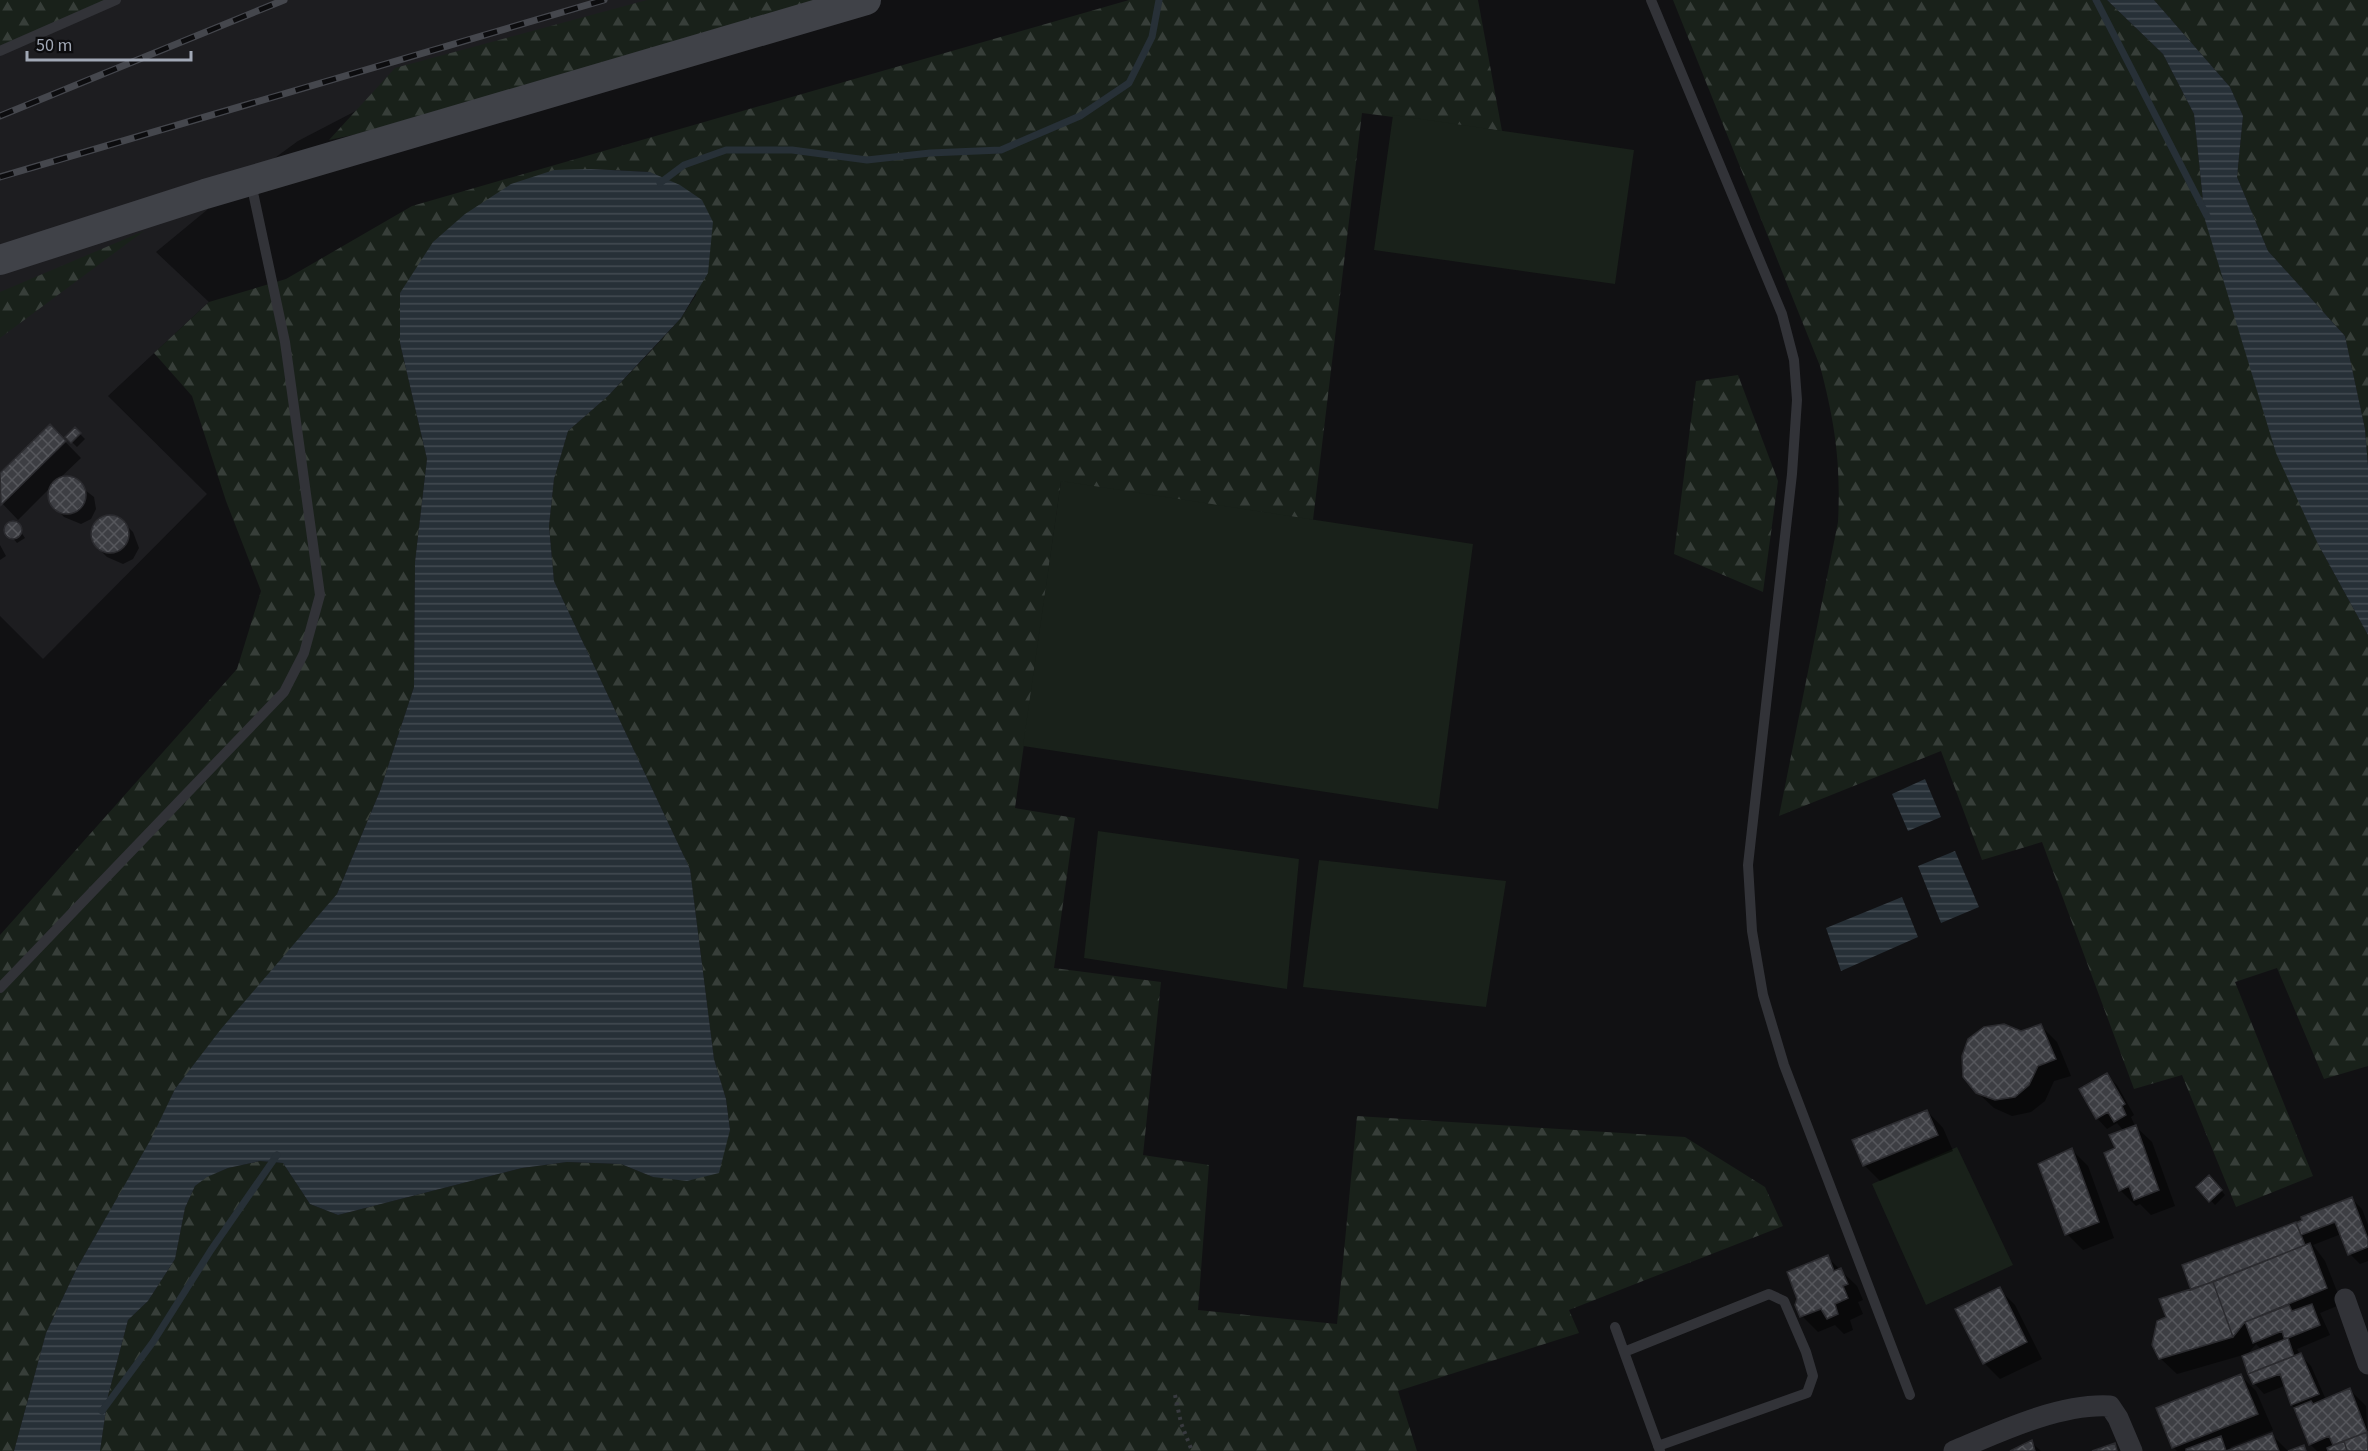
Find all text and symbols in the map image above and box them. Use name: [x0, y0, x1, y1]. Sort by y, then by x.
scale bar: [27, 24, 190, 62]
text: 50 m: [36, 33, 72, 58]

